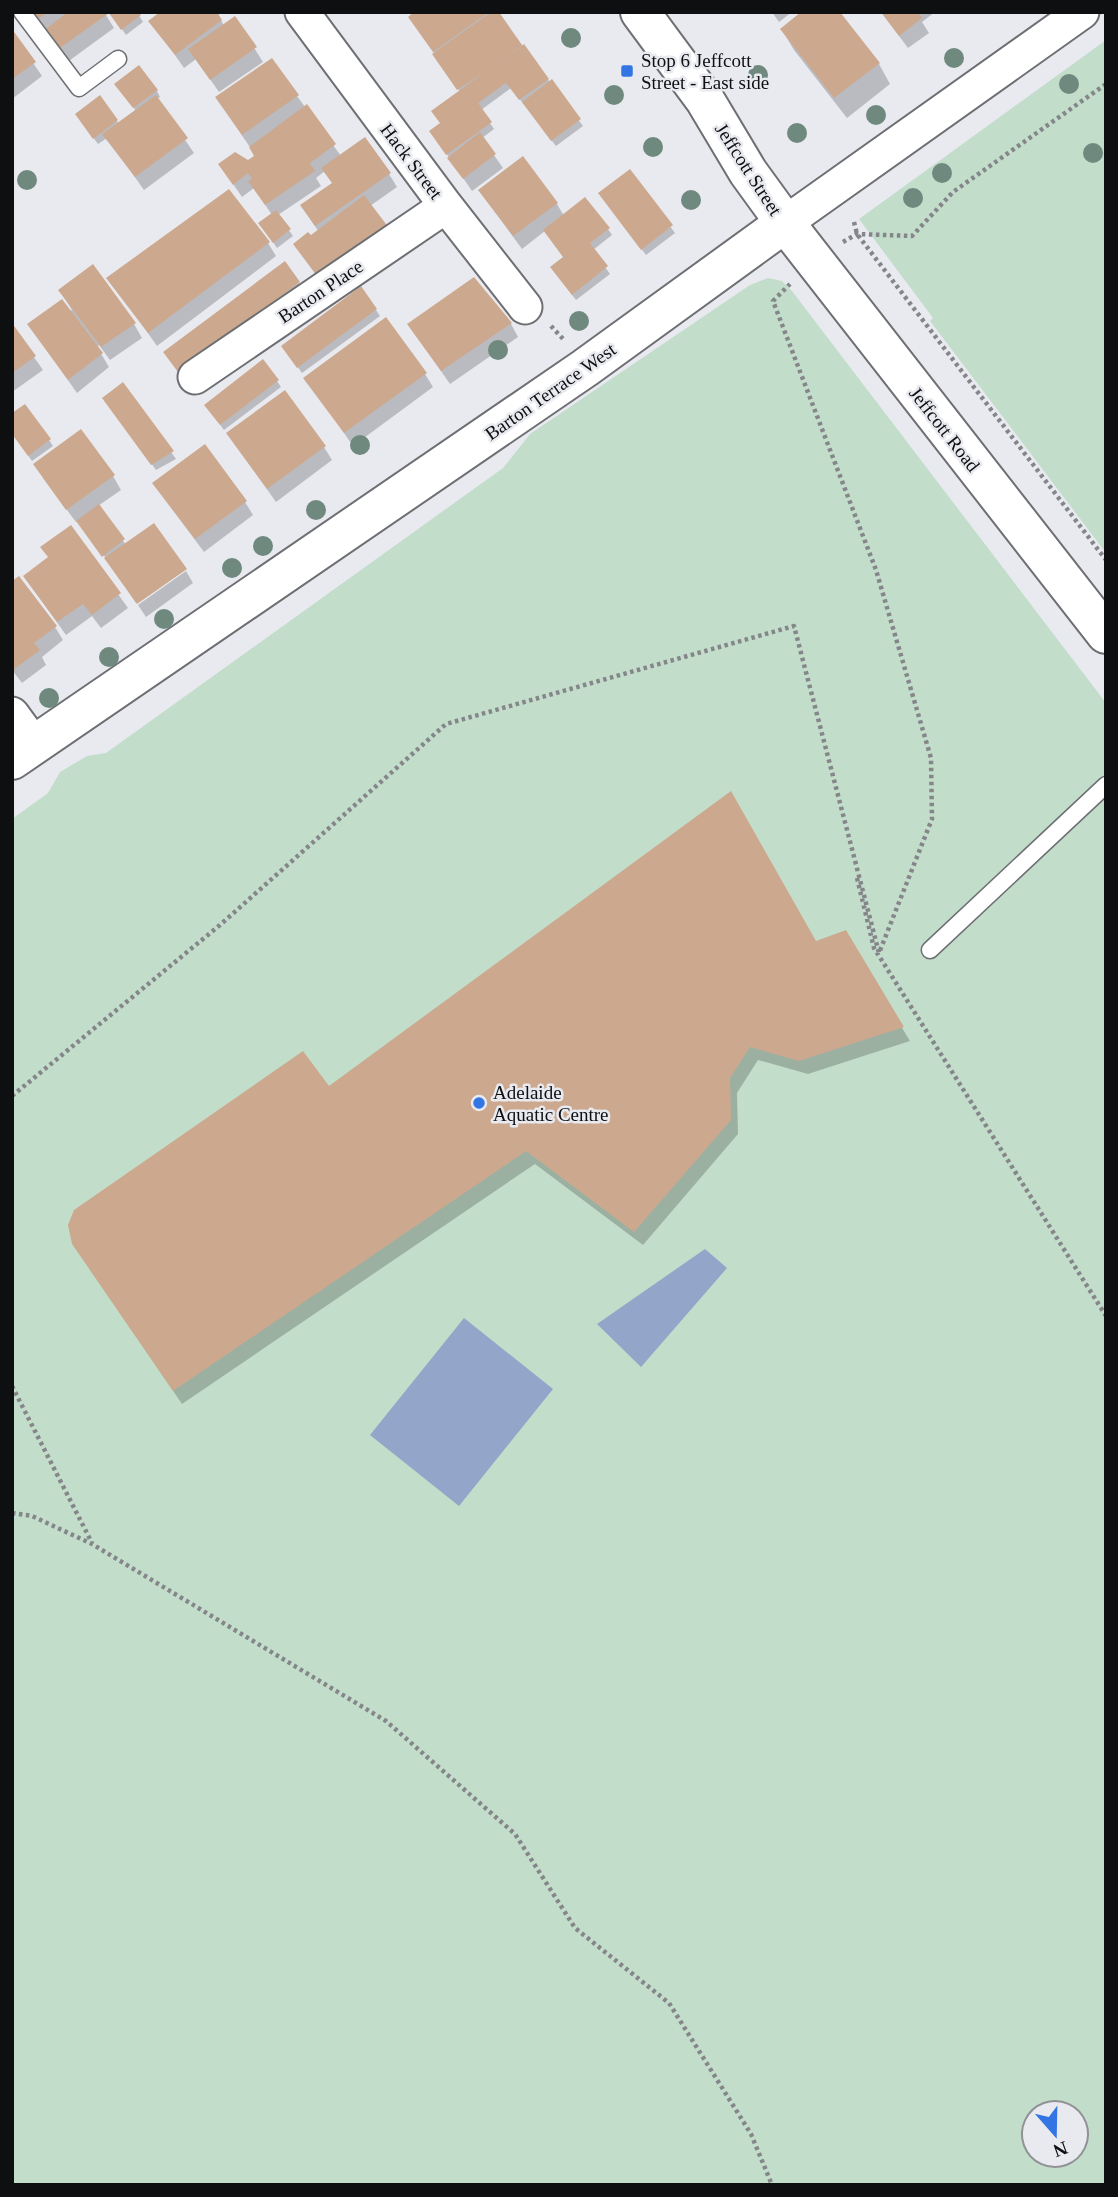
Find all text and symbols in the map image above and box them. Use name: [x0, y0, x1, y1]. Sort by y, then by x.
place label: Stop 6 Jeffcott Street - East side: [641, 50, 769, 93]
marker: Stop 6 Jeffcott Street - East side: [619, 63, 635, 79]
street label: Hack Street: [376, 119, 447, 204]
street label: Jeffcott Street: [711, 119, 787, 220]
street label: Barton Place: [274, 255, 367, 327]
street label: Barton Terrace West: [481, 338, 620, 444]
street label: Jeffcott Road: [905, 383, 984, 476]
place label: Adelaide Aquatic Centre: [493, 1082, 609, 1125]
marker: Adelaide Aquatic Centre: [471, 1095, 487, 1111]
north arrow: [1020, 2099, 1090, 2169]
text: N: [1050, 2137, 1071, 2162]

